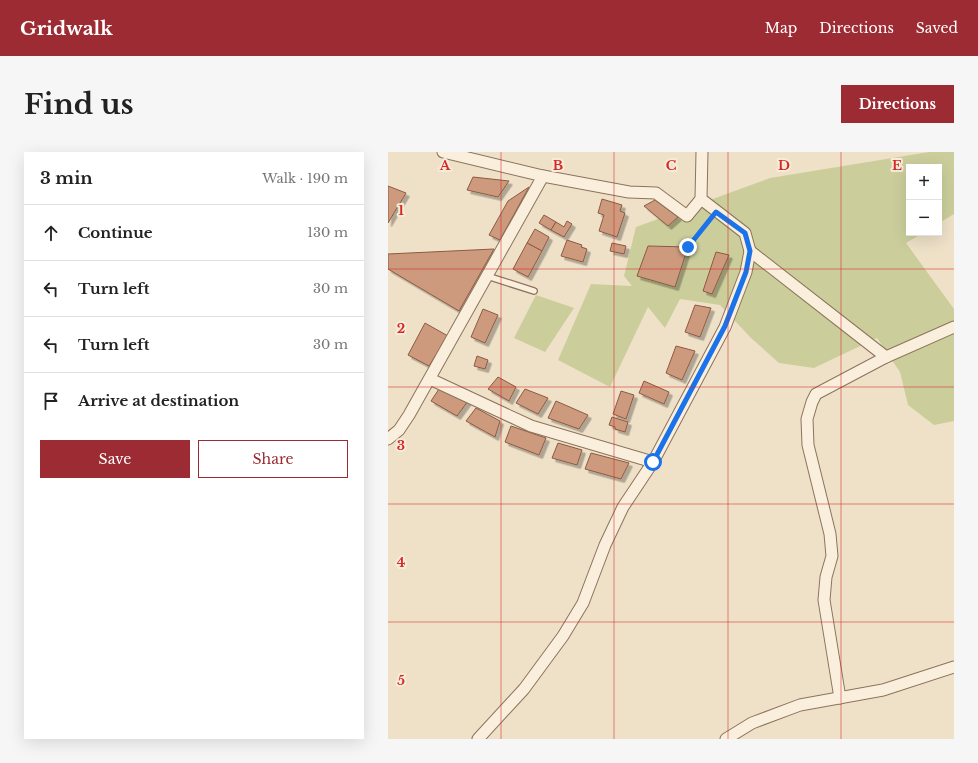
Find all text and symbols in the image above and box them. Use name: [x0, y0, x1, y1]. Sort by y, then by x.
text: Gridwalk: [20, 17, 113, 40]
text: Map: [765, 19, 797, 37]
text: Directions: [819, 19, 894, 37]
text: Saved: [916, 19, 958, 37]
button: Directions: [841, 85, 954, 123]
text: Find us: [24, 87, 134, 122]
text: A: [439, 157, 451, 174]
text: B: [553, 157, 563, 174]
text: C: [666, 157, 677, 174]
text: D: [778, 157, 790, 174]
text: E: [892, 157, 902, 174]
map controls: [906, 164, 942, 236]
button: +: [906, 164, 942, 200]
text: 3 min: [40, 168, 93, 189]
text: Walk · 190 m: [262, 170, 348, 187]
button: −: [906, 200, 942, 236]
text: 1: [398, 202, 404, 219]
icon: ahead: [40, 222, 62, 244]
text: Continue: [78, 223, 153, 242]
text: 130 m: [307, 224, 348, 241]
route end: [679, 238, 697, 256]
icon: left: [40, 278, 62, 300]
text: Turn left: [78, 279, 149, 298]
text: 30 m: [313, 280, 348, 297]
text: 2: [397, 320, 405, 337]
icon: left: [40, 334, 62, 356]
text: Turn left: [78, 335, 149, 354]
text: 30 m: [313, 336, 348, 353]
icon: arrive: [40, 390, 62, 412]
text: Arrive at destination: [78, 391, 239, 410]
text: 3: [397, 437, 405, 454]
button: Save: [40, 440, 190, 478]
button: Share: [198, 440, 348, 478]
route start: [644, 453, 662, 471]
text: 4: [397, 554, 406, 571]
text: 5: [397, 672, 405, 689]

